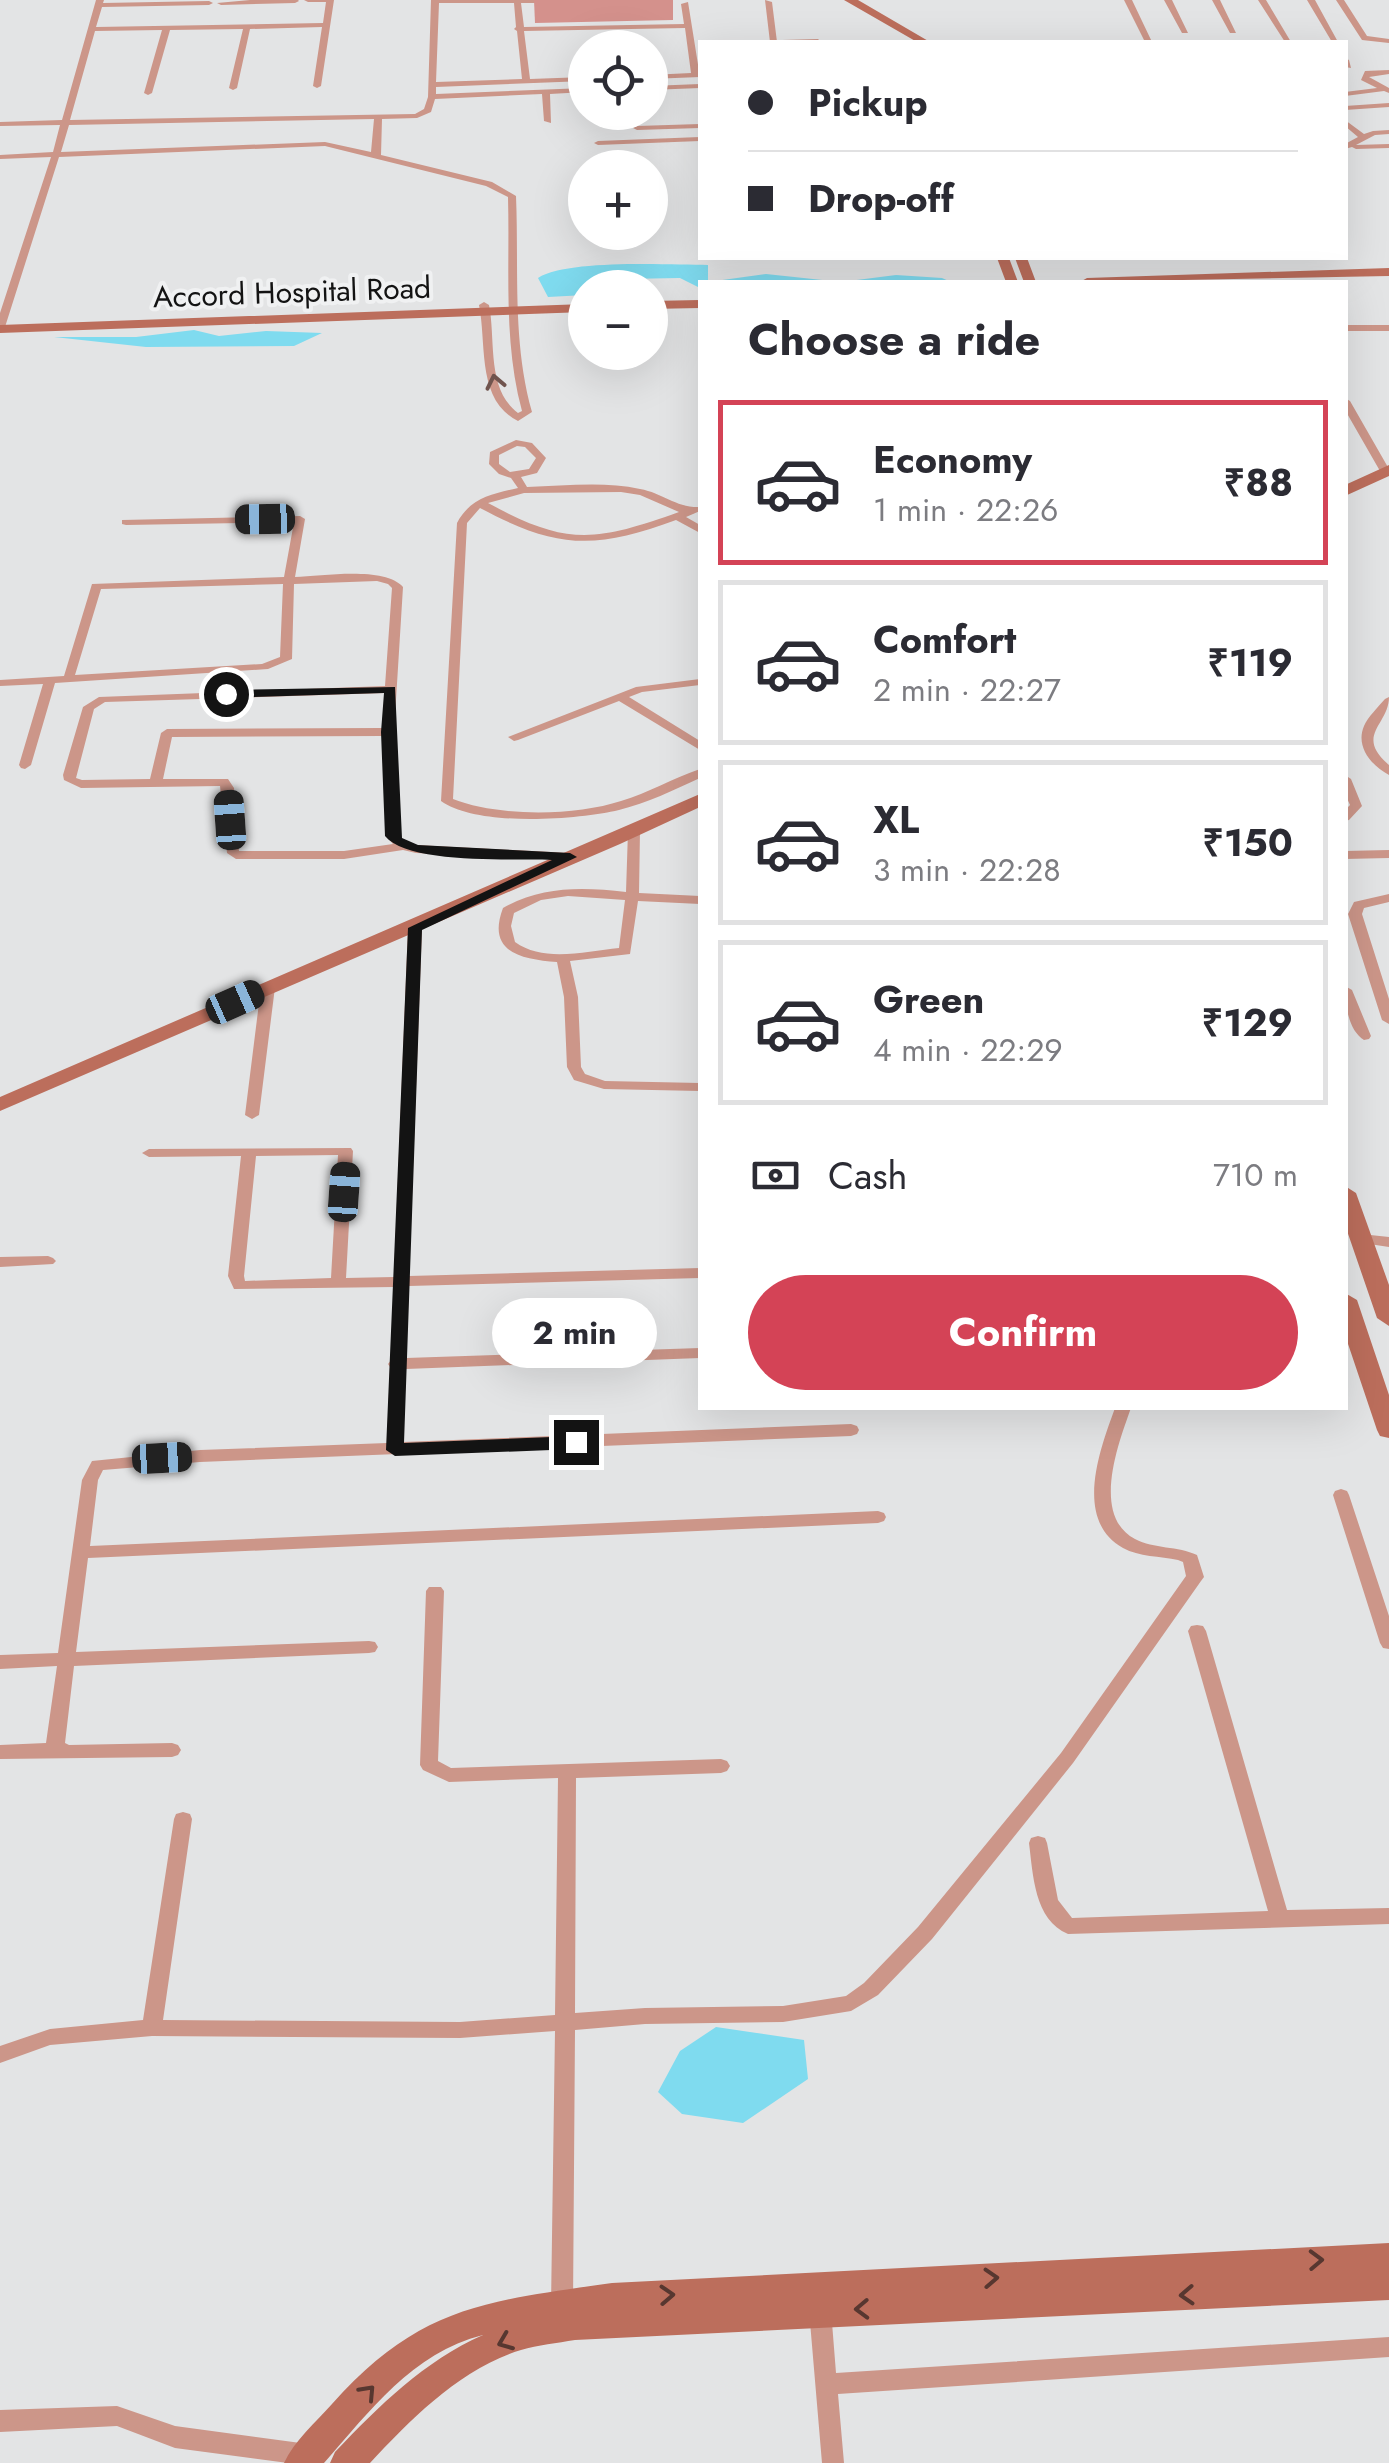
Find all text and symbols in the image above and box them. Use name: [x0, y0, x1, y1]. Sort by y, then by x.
map controls: [568, 30, 668, 370]
button: locate: [568, 30, 668, 130]
text: Pickup: [808, 75, 928, 130]
button: +: [568, 150, 668, 250]
text: Drop-off: [808, 171, 954, 226]
street label: Accord Hospital Road: [152, 266, 432, 318]
button: −: [568, 270, 668, 370]
text: Choose a ride: [748, 307, 1040, 372]
one-way arrow: [486, 373, 507, 390]
text: Economy: [873, 432, 1032, 487]
icon: car: [753, 438, 843, 528]
text: ₹88: [1224, 455, 1293, 510]
text: 1 min · 22:26: [873, 487, 1059, 533]
car: [235, 503, 295, 535]
text: Comfort: [873, 612, 1016, 667]
icon: car: [753, 618, 843, 708]
text: ₹119: [1207, 635, 1293, 690]
text: 2 min · 22:27: [873, 667, 1061, 713]
route start: [204, 672, 249, 717]
car: [213, 789, 247, 851]
text: XL: [873, 792, 919, 847]
icon: car: [753, 798, 843, 888]
text: ₹150: [1202, 815, 1293, 870]
text: 3 min · 22:28: [873, 847, 1061, 893]
text: Green: [873, 972, 984, 1027]
car: [201, 976, 269, 1028]
icon: car: [753, 978, 843, 1068]
text: ₹129: [1202, 995, 1293, 1050]
text: 4 min · 22:29: [873, 1027, 1063, 1073]
icon: cash: [748, 1148, 803, 1203]
text: Cash: [828, 1148, 908, 1203]
text: 710 m: [1213, 1152, 1298, 1198]
car: [327, 1161, 361, 1223]
button: Confirm: [748, 1275, 1298, 1390]
callout: 2 min: [494, 1297, 658, 1367]
text: 2 min: [532, 1310, 617, 1356]
route end: [554, 1420, 599, 1465]
car: [131, 1441, 193, 1475]
one-way arrow: [1308, 2250, 1324, 2271]
one-way arrow: [984, 2268, 1000, 2289]
one-way arrow: [1178, 2284, 1194, 2305]
one-way arrow: [659, 2285, 675, 2306]
one-way arrow: [854, 2298, 870, 2319]
one-way arrow: [497, 2331, 515, 2351]
one-way arrow: [356, 2385, 374, 2404]

